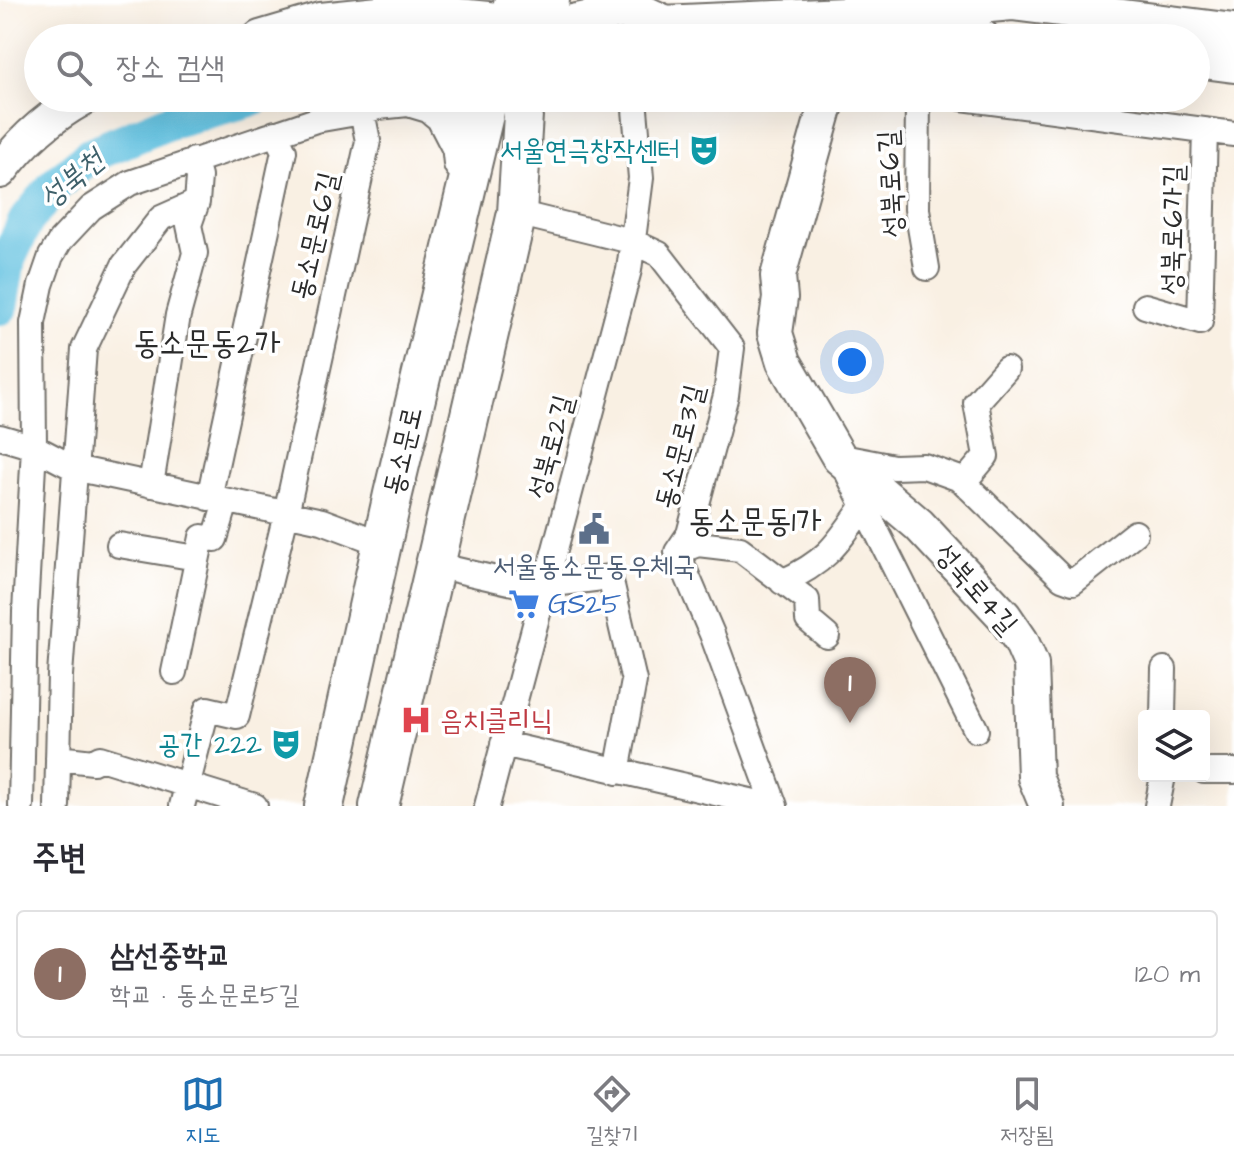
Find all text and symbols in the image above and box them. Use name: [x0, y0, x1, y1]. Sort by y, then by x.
search box: [24, 24, 1210, 112]
icon: search: [52, 46, 96, 90]
text: 장소 검색: [116, 47, 225, 89]
street label: 성북로6길: [869, 129, 913, 239]
place label: 서울연극창작센터: [500, 131, 680, 170]
theatre icon: 서울연극창작센터: [687, 133, 721, 167]
water label: 성북천: [31, 138, 115, 218]
street label: 성북로6가길: [1152, 165, 1194, 295]
street label: 동소문로6길: [281, 168, 349, 304]
district label: 동소문동2가: [133, 321, 281, 366]
your location: [832, 342, 872, 382]
street label: 동소문로3길: [646, 381, 714, 513]
street label: 성북로2길: [518, 391, 584, 503]
street label: 동소문로: [374, 403, 432, 499]
district label: 동소문동1가: [689, 499, 822, 544]
public building icon: 서울동소문동우체국: [577, 512, 611, 546]
street label: 성북로4길: [925, 535, 1027, 643]
place label: 서울동소문동우체국: [493, 547, 695, 586]
place label: GS25: [548, 585, 621, 624]
supermarket icon: GS25: [507, 587, 541, 621]
pin: 1: [824, 657, 876, 723]
place label: 음치클리닉: [440, 701, 553, 740]
hospital icon: 음치클리닉: [399, 703, 433, 737]
map controls: [1138, 710, 1210, 782]
button: layers: [1138, 710, 1210, 782]
place label: 공간 222: [158, 725, 262, 764]
theatre icon: 공간 222: [269, 727, 303, 761]
text: 주변: [32, 834, 87, 882]
text: 삼선중학교: [110, 935, 231, 977]
text: 1: [58, 956, 62, 992]
text: 120 m: [1135, 956, 1200, 992]
text: 학교 · 동소문로5길: [110, 977, 299, 1013]
tab: 지도: [181, 1072, 225, 1151]
tab: 길찾기: [586, 1072, 639, 1151]
tab: 저장됨: [1000, 1072, 1053, 1151]

